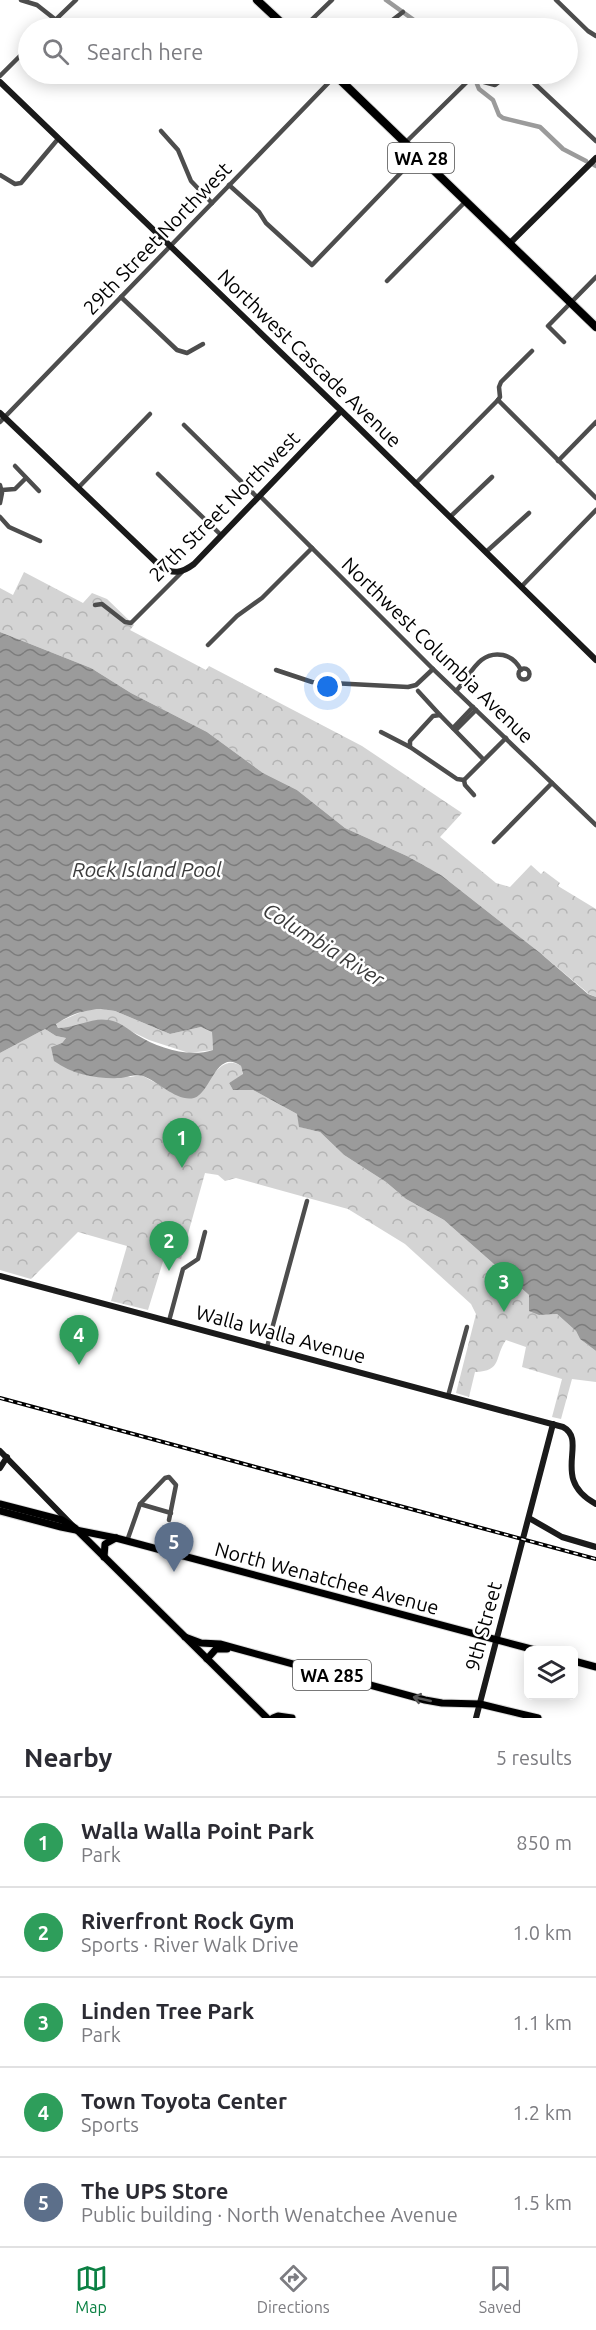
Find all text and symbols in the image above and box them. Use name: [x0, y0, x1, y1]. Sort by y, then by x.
search box: [18, 18, 578, 84]
icon: search: [39, 35, 72, 68]
text: Search here: [87, 39, 203, 64]
road number: WA 28: [388, 143, 454, 173]
street label: 29th Street Northwest: [78, 157, 236, 319]
street label: Northwest Cascade Avenue: [214, 264, 406, 452]
street label: 27th Street Northwest: [144, 426, 304, 586]
street label: Northwest Columbia Avenue: [338, 552, 538, 748]
your location: [313, 672, 342, 701]
water label: Rock Island Pool: [72, 857, 222, 881]
water label: Columbia River: [259, 897, 390, 991]
pin: 1: [162, 1118, 201, 1168]
pin: 2: [150, 1222, 188, 1271]
pin: 3: [484, 1262, 524, 1312]
street label: Walla Walla Avenue: [194, 1300, 368, 1368]
pin: 4: [60, 1316, 98, 1365]
pin: 5: [154, 1522, 194, 1572]
street label: North Wenatchee Avenue: [212, 1537, 442, 1619]
street label: 9th Street: [460, 1579, 506, 1673]
map controls: [524, 1646, 578, 1700]
button: layers: [524, 1646, 578, 1700]
road number: WA 285: [293, 1660, 371, 1690]
one-way arrow: [412, 1692, 431, 1704]
text: Nearby: [24, 1743, 112, 1772]
text: 5 results: [496, 1746, 572, 1769]
text: Walla Walla Point Park: [81, 1818, 314, 1843]
text: 1: [38, 1831, 49, 1854]
text: 850 m: [516, 1831, 572, 1854]
text: Park: [81, 1843, 121, 1866]
text: Riverfront Rock Gym: [81, 1908, 295, 1933]
text: 2: [38, 1921, 49, 1944]
text: 1.0 km: [513, 1921, 572, 1944]
text: Sports · River Walk Drive: [81, 1933, 299, 1956]
text: Linden Tree Park: [81, 1998, 254, 2023]
text: 3: [38, 2011, 49, 2034]
text: 1.1 km: [513, 2011, 572, 2034]
text: Park: [81, 2023, 121, 2046]
text: Town Toyota Center: [81, 2088, 287, 2113]
text: 4: [38, 2101, 49, 2124]
text: 1.2 km: [513, 2101, 572, 2124]
text: Sports: [81, 2113, 139, 2136]
text: The UPS Store: [81, 2178, 228, 2203]
text: 5: [38, 2191, 49, 2214]
text: 1.5 km: [513, 2191, 572, 2214]
text: Public building · North Wenatchee Avenue: [81, 2203, 458, 2226]
tab: Map: [75, 2262, 108, 2316]
tab: Directions: [257, 2262, 330, 2316]
tab: Saved: [479, 2262, 521, 2316]

